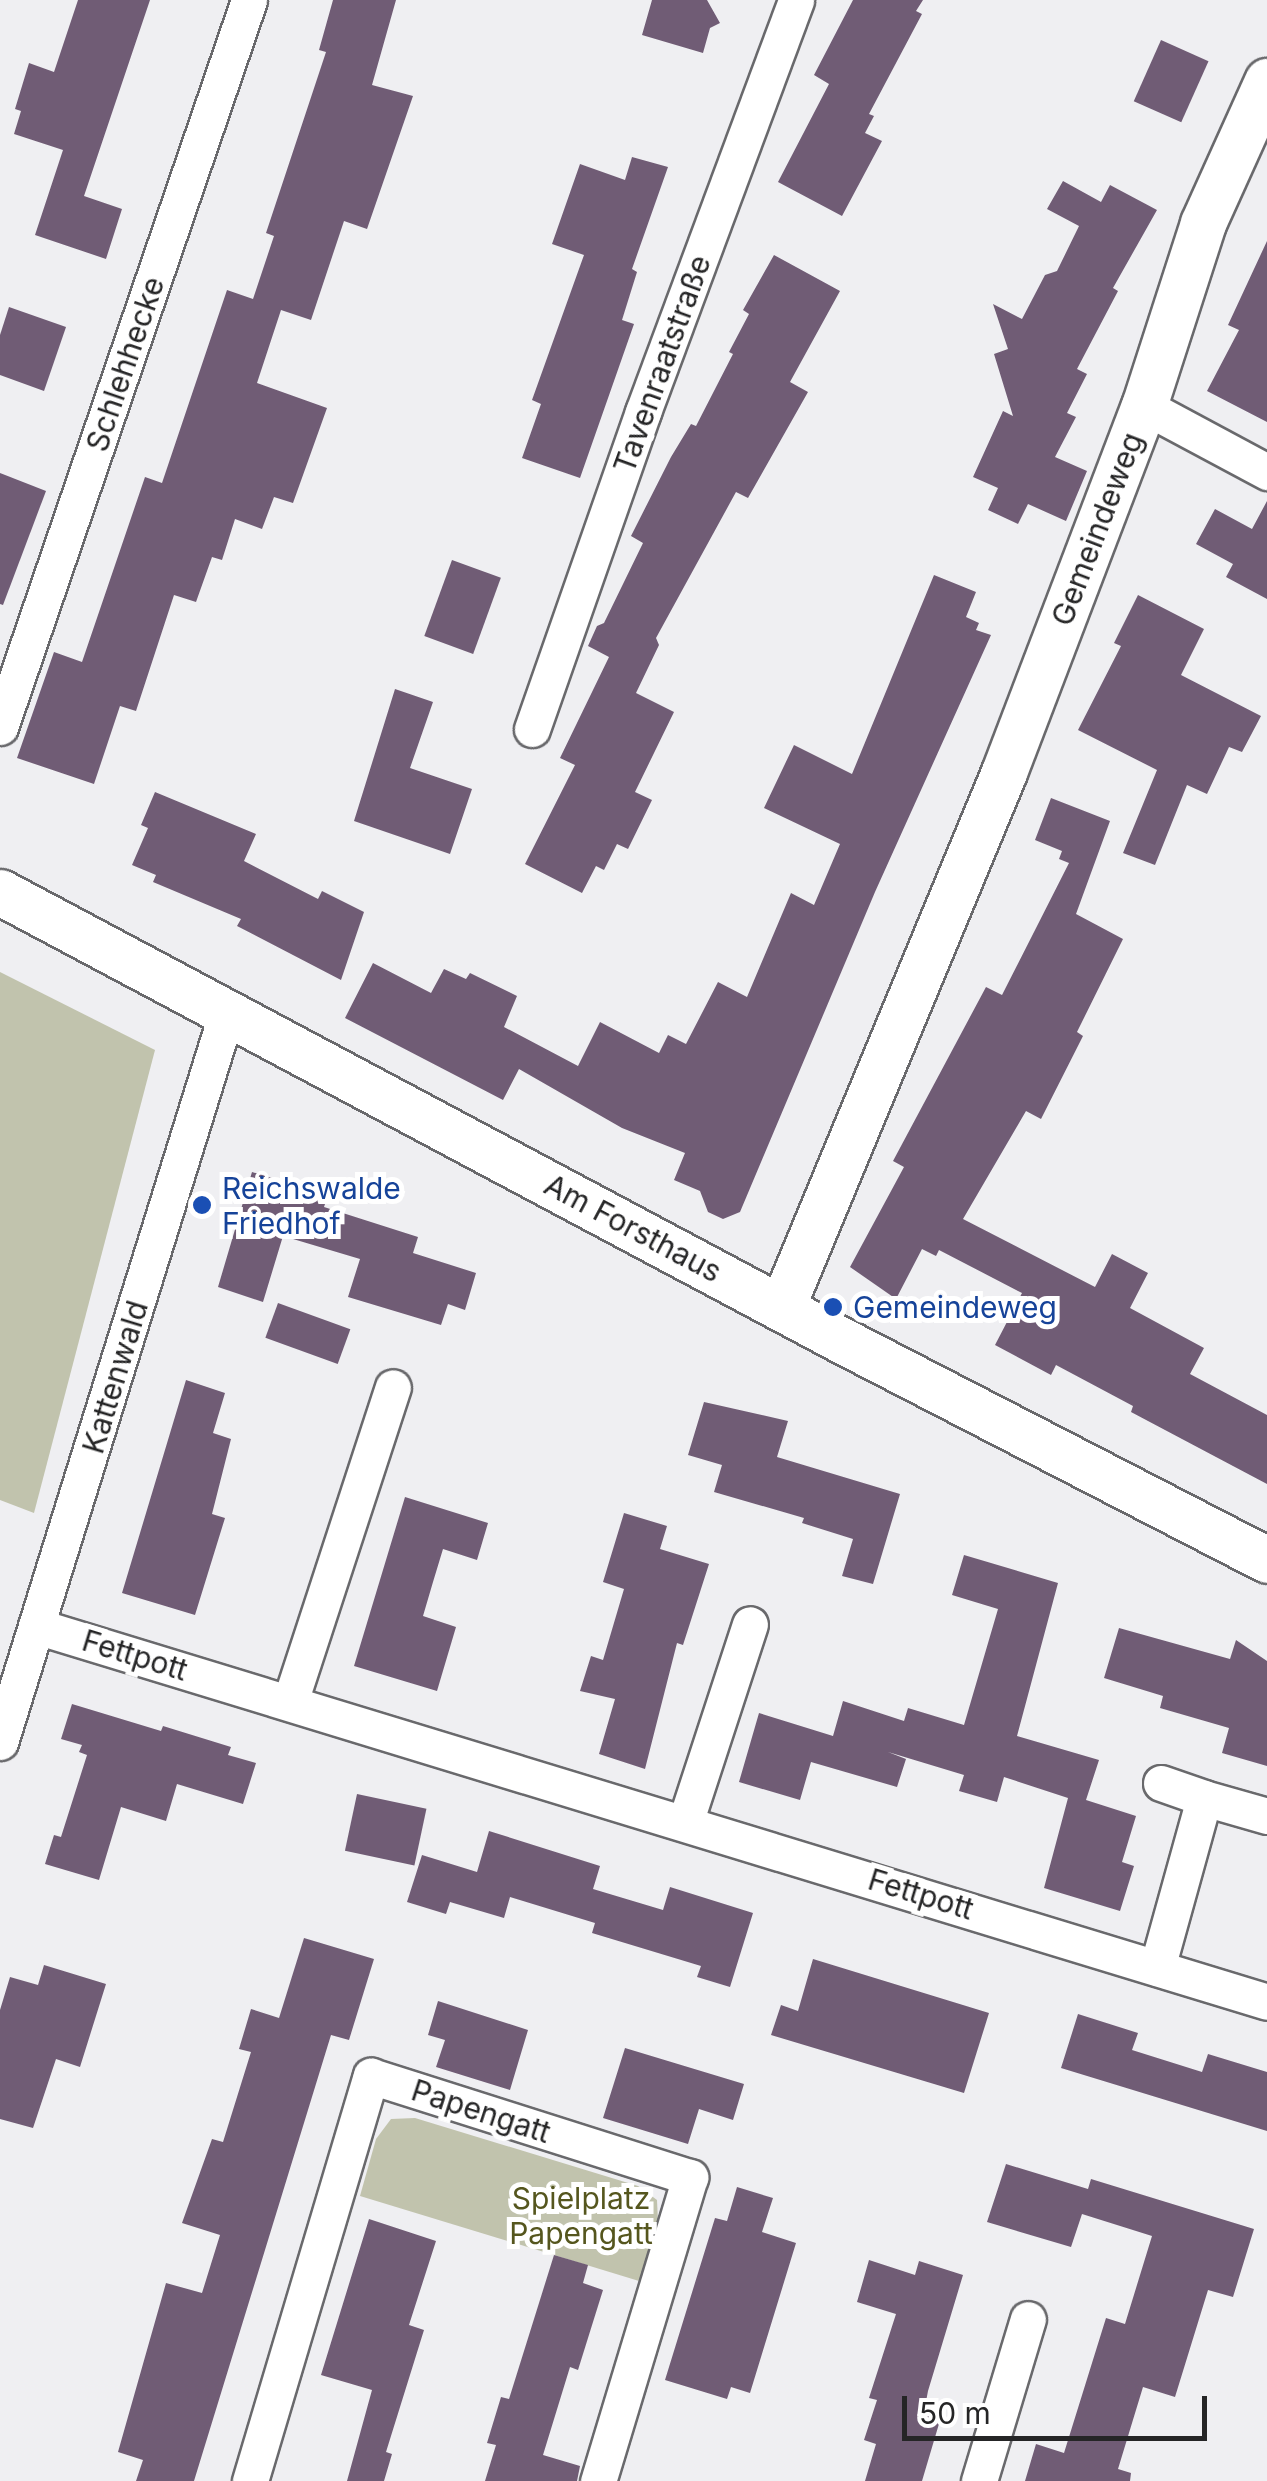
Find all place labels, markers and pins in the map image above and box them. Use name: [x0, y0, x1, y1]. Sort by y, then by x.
place label: Reichswalde Friedhof: [222, 1170, 401, 1240]
marker: Reichswalde Friedhof: [191, 1194, 213, 1216]
place label: Gemeindeweg: [853, 1289, 1057, 1325]
marker: Gemeindeweg: [822, 1296, 844, 1318]

